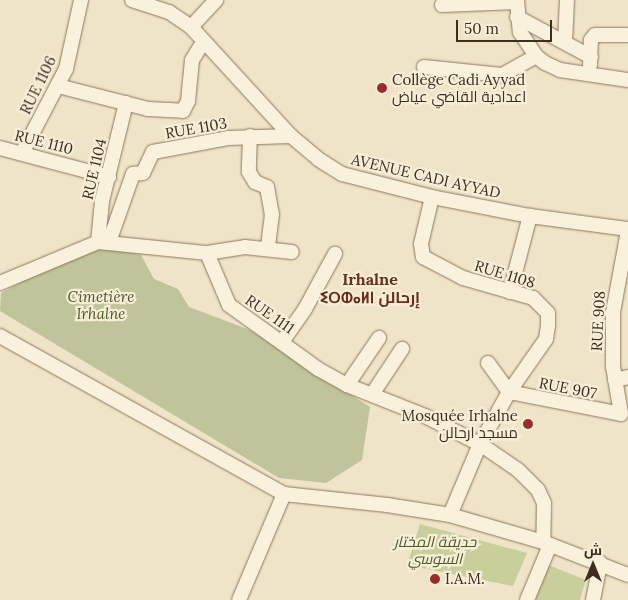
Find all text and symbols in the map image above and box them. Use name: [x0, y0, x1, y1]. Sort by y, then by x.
scale bar: [458, 10, 554, 42]
text: 50 m: [464, 19, 499, 38]
street label: RUE 1106: [16, 53, 60, 117]
place label: Collège Cadi Ayyad اعدادية القاضي عياض: [392, 70, 526, 105]
marker: Collège Cadi Ayyad اعدادية القاضي عياض: [376, 82, 388, 94]
street label: RUE 1103: [164, 114, 228, 142]
street label: RUE 1110: [13, 126, 75, 158]
street label: RUE 1104: [78, 137, 110, 201]
street label: AVENUE CADI AYYAD: [350, 150, 502, 202]
street label: RUE 1108: [472, 256, 538, 292]
district label: Irhalne ⵉⵔⵀⴰⵍⵏ إرحالن: [320, 269, 420, 307]
park label: Cimetière Irhalne: [68, 287, 134, 322]
street label: RUE 908: [587, 290, 609, 352]
street label: RUE 1111: [242, 291, 298, 337]
street label: RUE 907: [538, 374, 598, 402]
place label: Mosquée Irhalne مسجد ارحالن: [402, 406, 518, 441]
marker: Mosquée Irhalne مسجد ارحالن: [522, 418, 534, 430]
park label: حديقة المختار السوسي: [394, 532, 476, 567]
north arrow: [568, 540, 618, 590]
text: ش: [584, 541, 602, 559]
place label: I.A.M.: [445, 570, 485, 588]
marker: I.A.M.: [429, 573, 441, 585]

